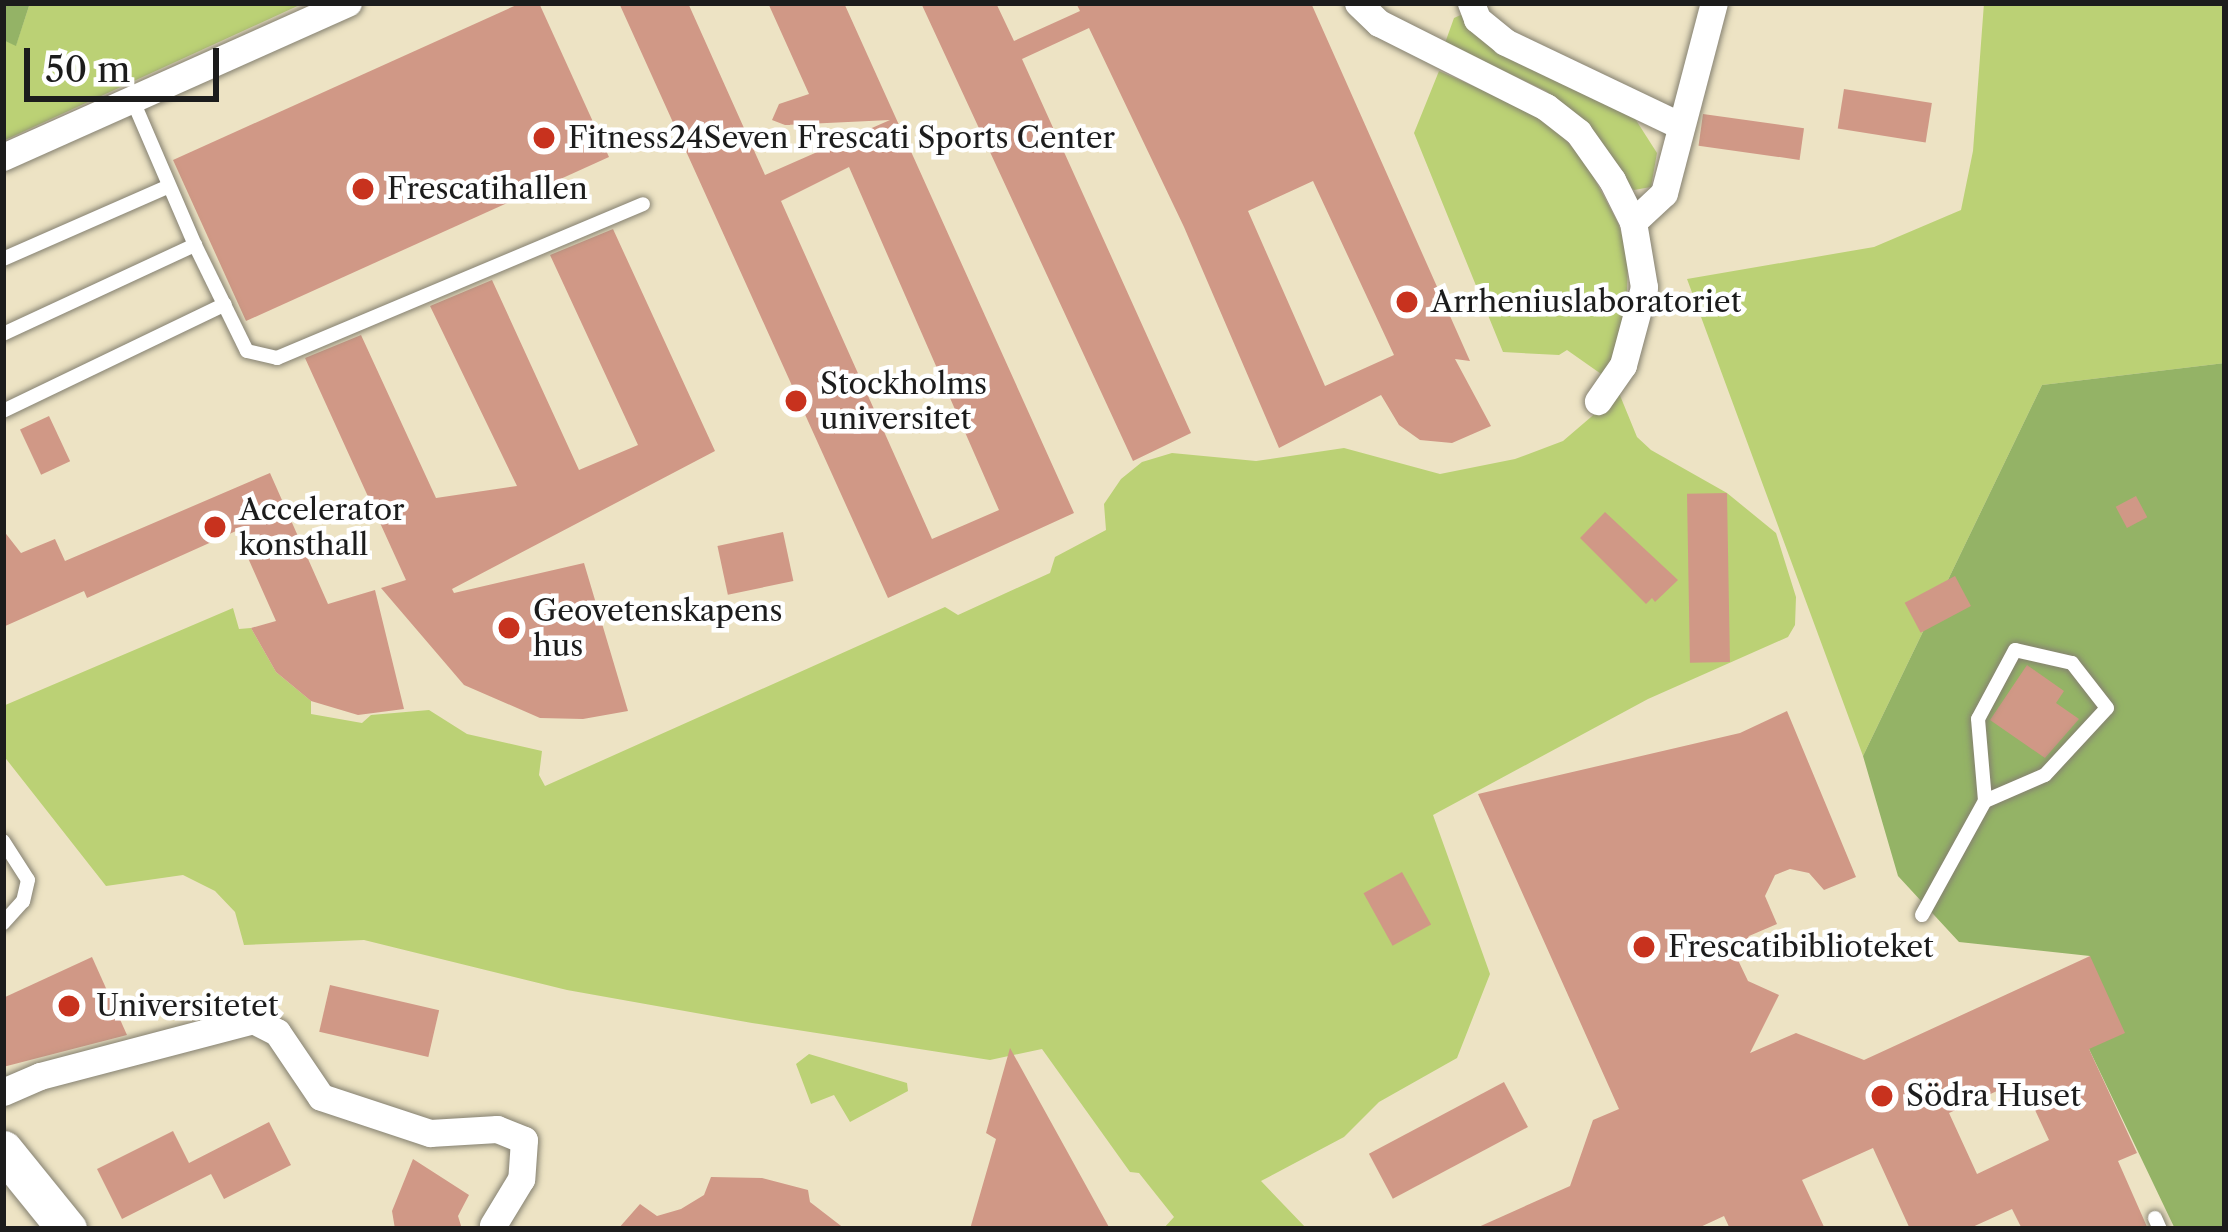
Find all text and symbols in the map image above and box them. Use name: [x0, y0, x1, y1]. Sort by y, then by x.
scale bar: [30, 24, 225, 98]
text: 50 m: [45, 47, 130, 91]
place label: Fitness24Seven Frescati Sports Center: [568, 120, 1115, 156]
marker: Fitness24Seven Frescati Sports Center: [531, 125, 557, 151]
place label: Frescatihallen: [387, 171, 588, 207]
marker: Frescatihallen: [350, 176, 376, 202]
place label: Arrheniuslaboratoriet: [1431, 284, 1741, 320]
marker: Arrheniuslaboratoriet: [1394, 289, 1420, 315]
place label: Stockholms universitet: [820, 366, 987, 436]
marker: Stockholms universitet: [783, 388, 809, 414]
place label: Accelerator konsthall: [239, 492, 405, 562]
marker: Accelerator konsthall: [202, 514, 228, 540]
place label: Geovetenskapens hus: [533, 593, 783, 664]
marker: Geovetenskapens hus: [496, 615, 522, 641]
place label: Frescatibiblioteket: [1668, 929, 1934, 965]
marker: Frescatibiblioteket: [1631, 934, 1657, 960]
place label: Universitetet: [96, 988, 278, 1024]
marker: Universitetet: [53, 990, 85, 1022]
place label: Södra Huset: [1906, 1078, 2081, 1114]
marker: Södra Huset: [1869, 1083, 1895, 1109]

